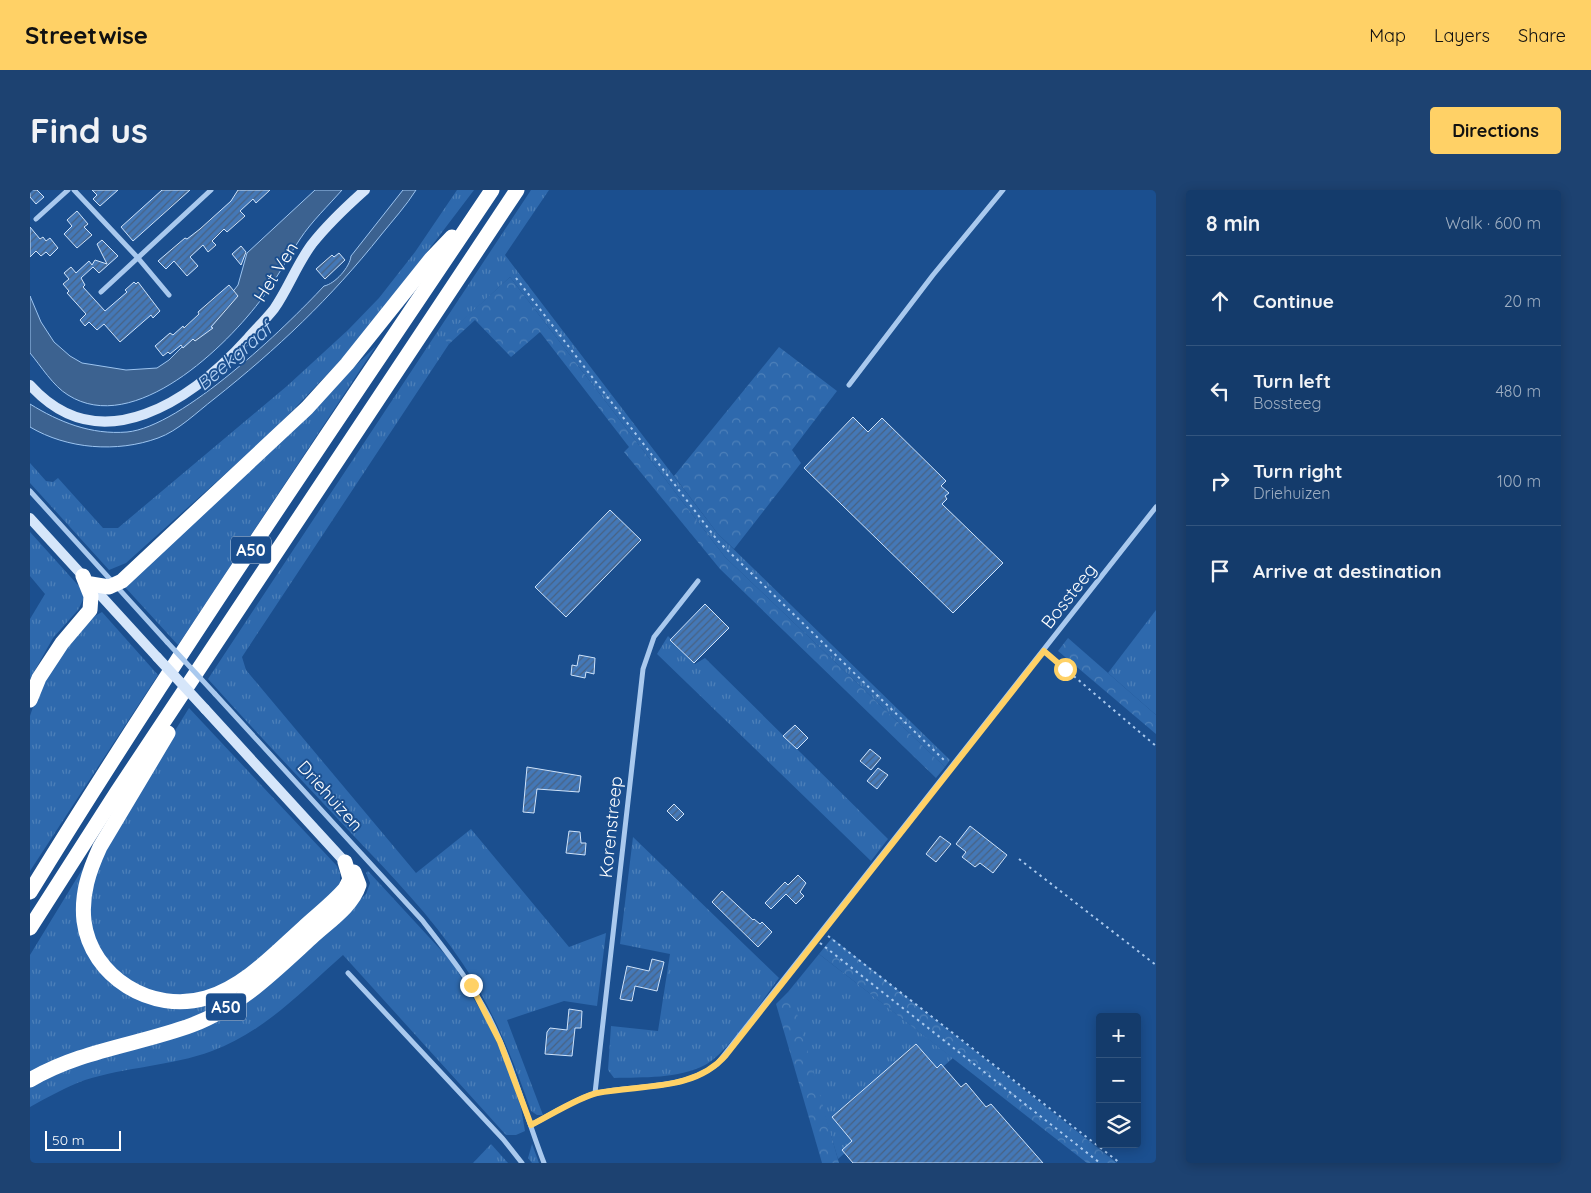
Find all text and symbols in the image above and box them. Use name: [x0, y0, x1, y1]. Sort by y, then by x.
text: Streetwise: [25, 20, 148, 50]
text: Map: [1369, 24, 1406, 47]
text: Layers: [1434, 24, 1490, 47]
text: Share: [1518, 24, 1566, 47]
button: Directions: [1430, 107, 1561, 154]
text: Find us: [30, 108, 148, 152]
text: 8 min: [1206, 210, 1260, 236]
text: Walk · 600 m: [1445, 213, 1541, 233]
street label: Het Ven: [248, 238, 303, 306]
icon: ahead: [1206, 287, 1234, 315]
text: Continue: [1253, 289, 1334, 313]
text: 20 m: [1504, 291, 1541, 311]
water label: Beekgraaf: [191, 314, 279, 396]
text: Turn left: [1253, 369, 1331, 393]
icon: left: [1206, 377, 1234, 405]
text: 480 m: [1495, 381, 1541, 401]
text: Bossteeg: [1253, 393, 1321, 413]
text: Turn right: [1253, 459, 1342, 483]
icon: right: [1206, 467, 1234, 495]
text: 100 m: [1497, 471, 1541, 491]
text: Driehuizen: [1253, 483, 1331, 503]
road number: A50: [231, 536, 271, 564]
icon: arrive: [1206, 557, 1234, 585]
street label: Bossteeg: [1036, 558, 1101, 633]
text: Arrive at destination: [1253, 559, 1442, 583]
route start: [1054, 658, 1077, 681]
street label: Driehuizen: [293, 756, 368, 836]
street label: Korenstreep: [594, 775, 627, 879]
route end: [460, 974, 483, 997]
road number: A50: [206, 994, 246, 1020]
map controls: [1096, 1013, 1141, 1148]
button: +: [1096, 1013, 1141, 1058]
button: −: [1096, 1058, 1141, 1103]
button: layers: [1096, 1103, 1141, 1148]
scale bar: [45, 1128, 121, 1151]
text: 50 m: [52, 1131, 85, 1149]

